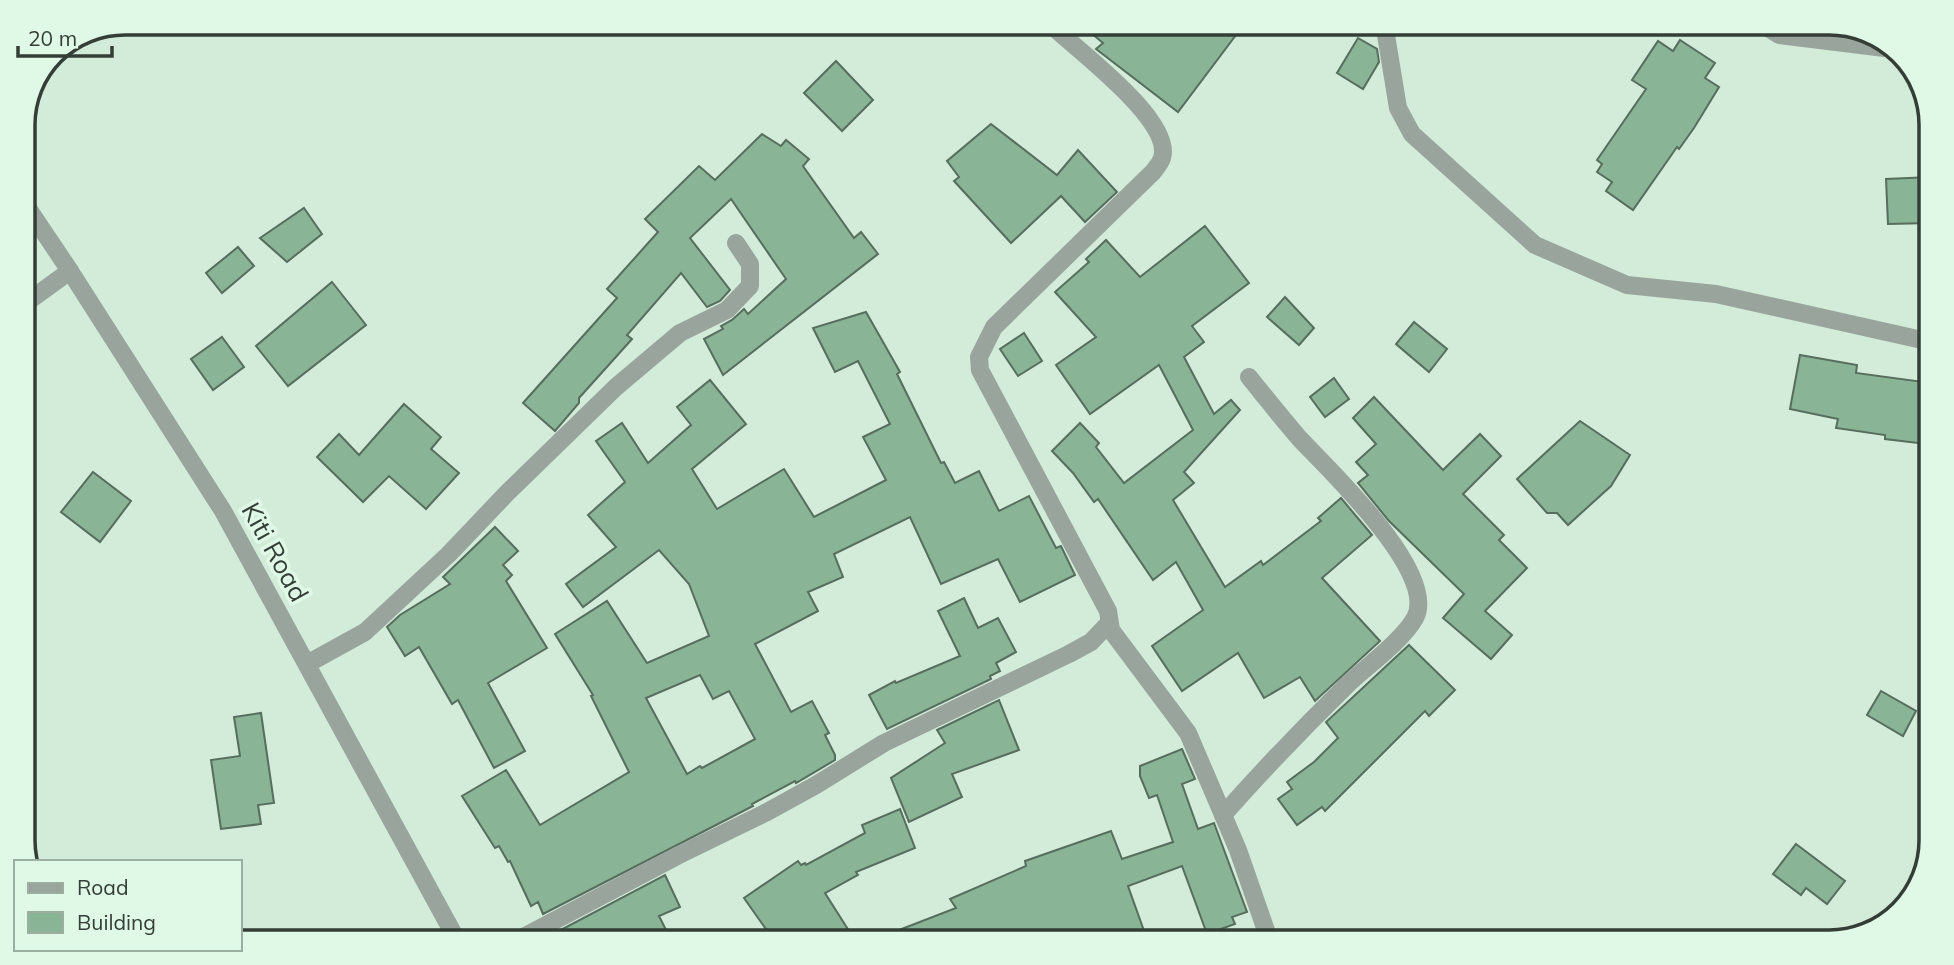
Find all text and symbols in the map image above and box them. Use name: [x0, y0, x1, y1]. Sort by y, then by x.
scale bar: [18, 14, 112, 58]
text: 20 m: [28, 25, 77, 51]
street label: Kiti Road: [235, 496, 316, 607]
legend: [14, 860, 242, 951]
text: Road: [77, 874, 128, 900]
text: Building: [77, 909, 156, 935]

